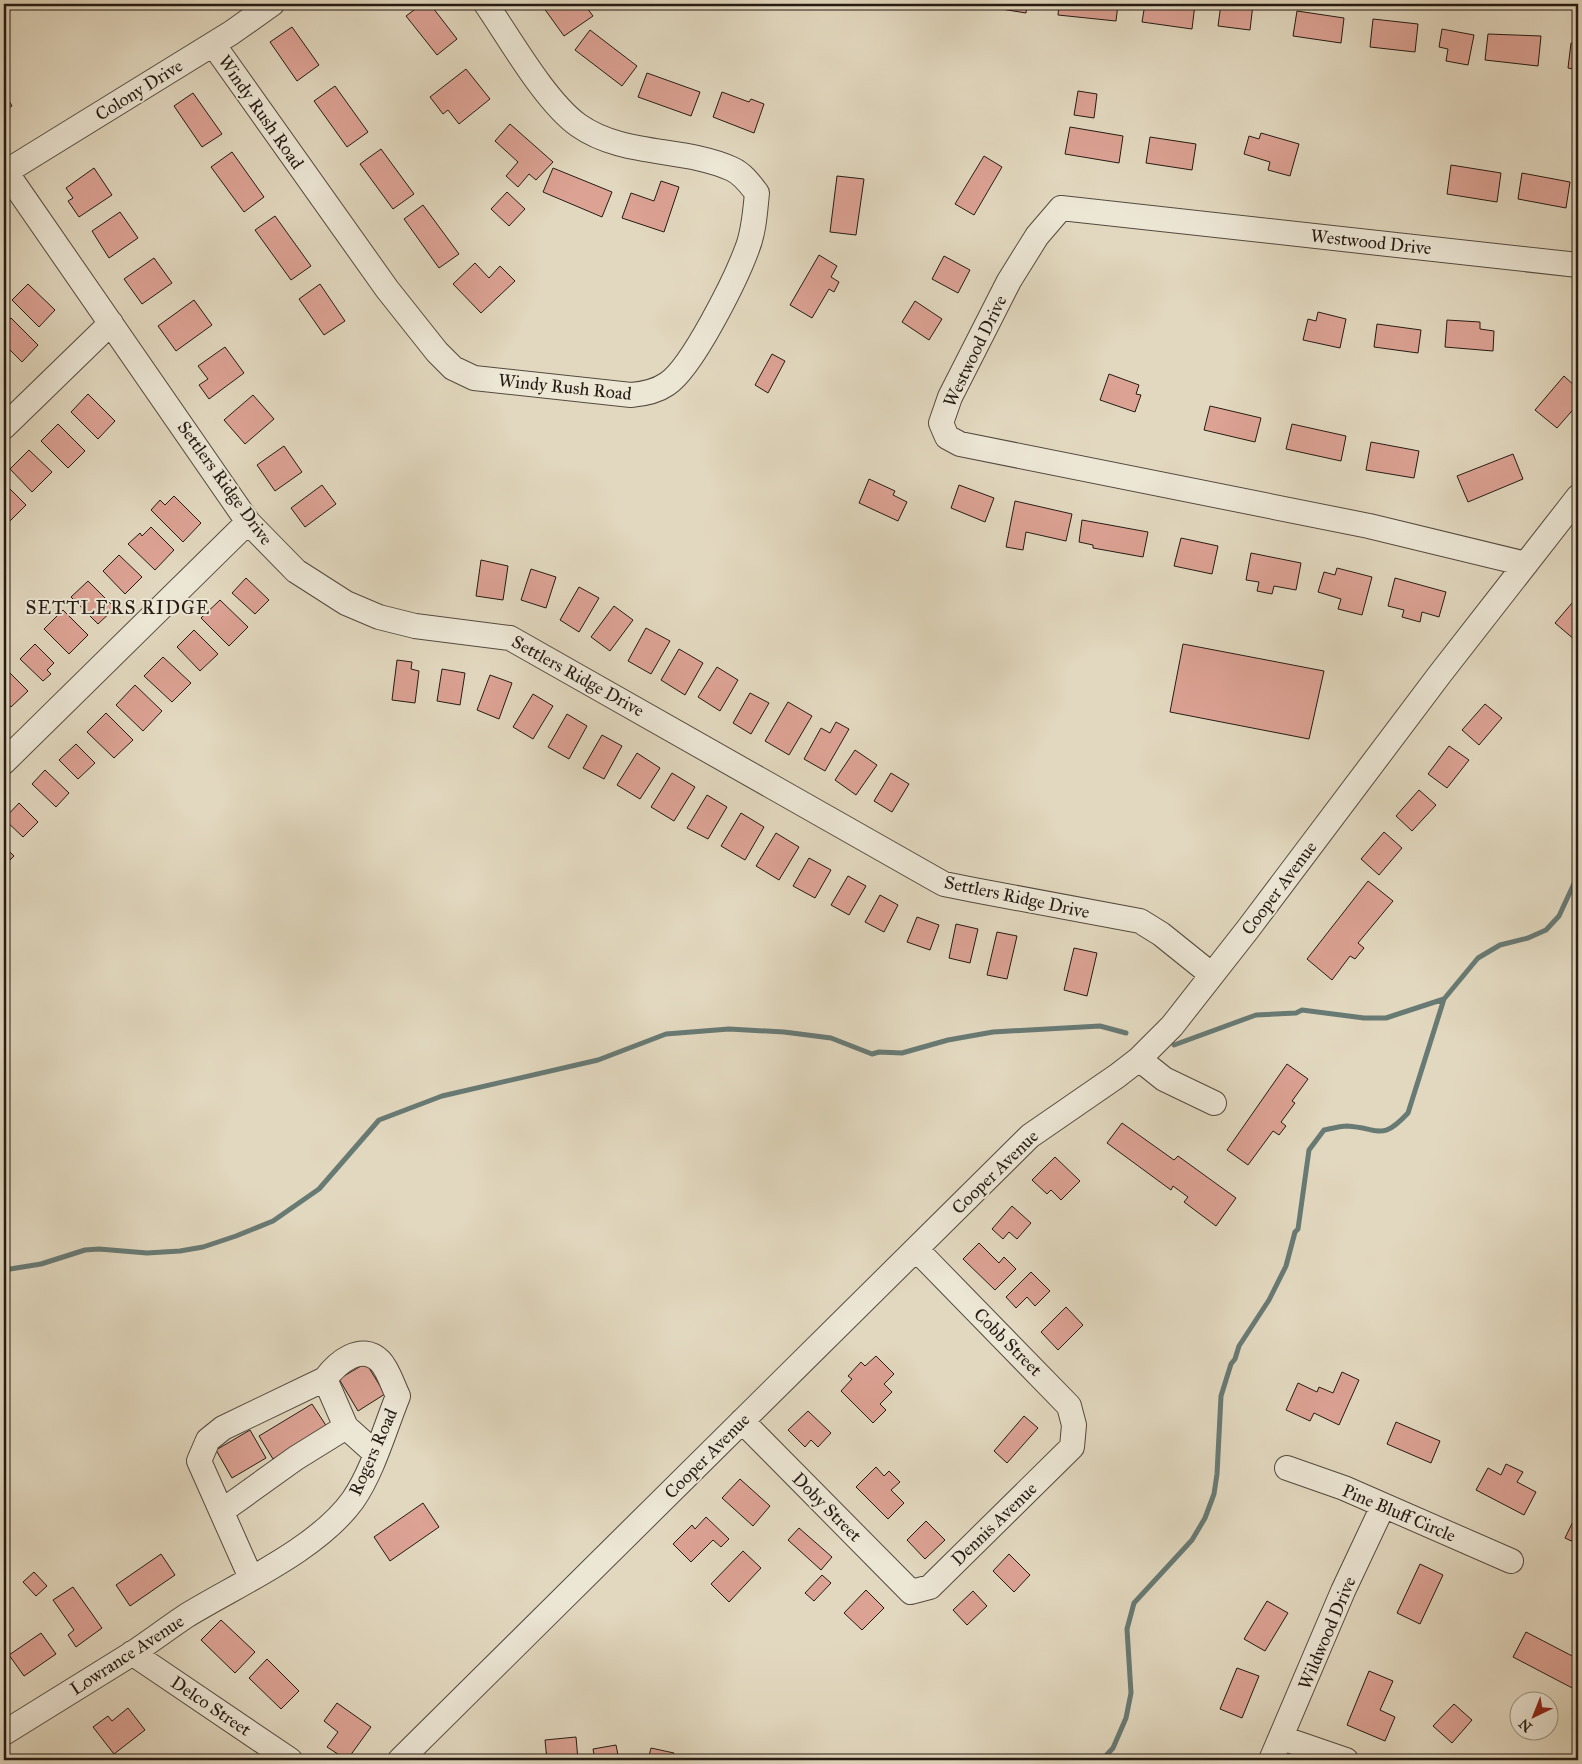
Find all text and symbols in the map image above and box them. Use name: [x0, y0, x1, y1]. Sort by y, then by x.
street label: Windy Rush Road: [214, 51, 308, 173]
street label: Colony Drive: [91, 55, 187, 125]
street label: Westwood Drive: [1309, 225, 1433, 259]
street label: Westwood Drive: [939, 292, 1011, 410]
street label: Windy Rush Road: [497, 369, 633, 405]
street label: Settlers Ridge Drive: [172, 417, 277, 550]
district label: SETTLERS RIDGE: [26, 596, 210, 619]
street label: Settlers Ridge Drive: [507, 630, 648, 722]
street label: Cooper Avenue: [1237, 837, 1321, 939]
street label: Settlers Ridge Drive: [942, 871, 1092, 924]
street label: Cooper Avenue: [947, 1125, 1043, 1219]
street label: Cobb Street: [969, 1303, 1047, 1381]
street label: Rogers Road: [344, 1405, 403, 1499]
street label: Cooper Avenue: [660, 1409, 754, 1503]
street label: Doby Street: [788, 1468, 867, 1547]
street label: Dennis Avenue: [947, 1478, 1041, 1570]
street label: Pine Bluff Circle: [1339, 1479, 1459, 1547]
street label: Wildwood Drive: [1293, 1573, 1361, 1693]
street label: Lowrance Avenue: [66, 1610, 188, 1700]
street label: Delco Street: [167, 1671, 256, 1741]
north arrow: [1510, 1692, 1560, 1742]
text: N: [1515, 1715, 1536, 1735]

